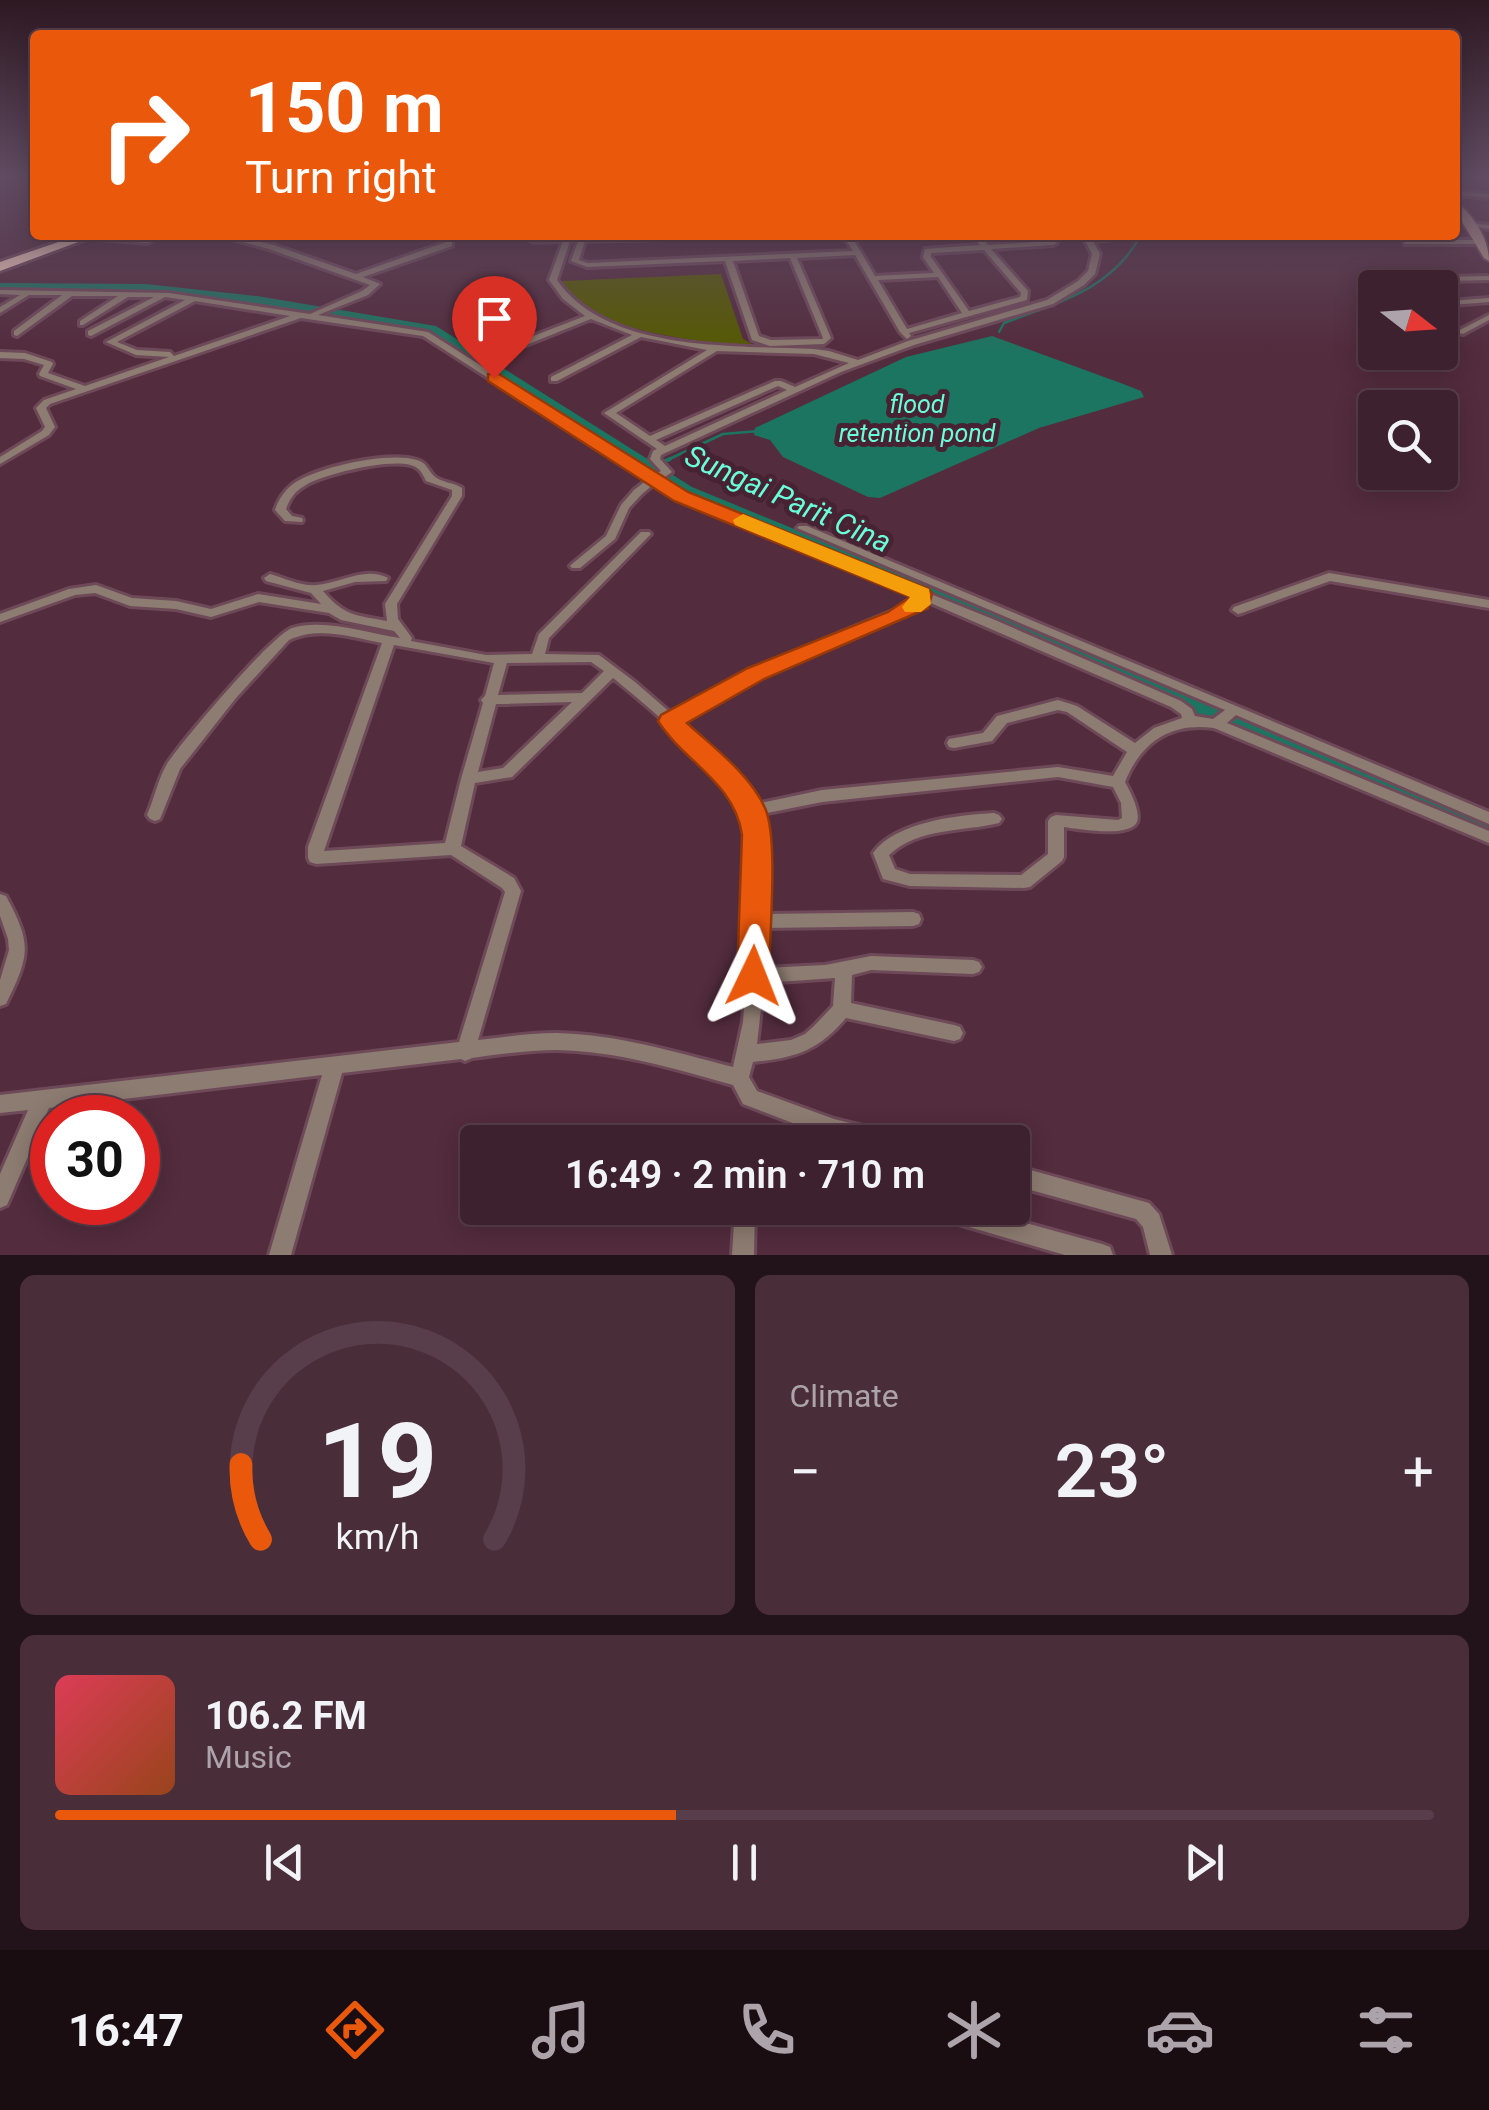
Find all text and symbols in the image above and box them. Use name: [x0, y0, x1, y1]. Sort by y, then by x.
text: 150 m: [245, 67, 444, 149]
icon: right: [80, 70, 210, 200]
text: Turn right: [245, 151, 437, 204]
north arrow: [1358, 270, 1458, 370]
map controls: [1358, 270, 1458, 490]
pin: [452, 276, 537, 379]
icon: arrive: [467, 291, 522, 346]
water label: flood retention pond: [839, 390, 996, 448]
button: search: [1358, 390, 1458, 490]
water label: Sungai Parit Cina: [680, 437, 897, 560]
position arrow: [701, 924, 805, 1028]
speed limit sign: 30: [30, 1095, 160, 1225]
text: 16:49 · 2 min · 710 m: [565, 1153, 925, 1197]
text: Climate: [790, 1377, 899, 1415]
text: 19: [318, 1401, 437, 1522]
text: 23°: [1055, 1427, 1169, 1515]
text: −: [790, 1440, 821, 1504]
text: +: [1403, 1440, 1434, 1504]
text: km/h: [335, 1516, 419, 1558]
text: 106.2 FM: [205, 1694, 367, 1738]
text: Music: [205, 1738, 292, 1776]
icon: previous: [257, 1835, 312, 1890]
icon: pause: [717, 1835, 772, 1890]
icon: next: [1177, 1835, 1232, 1890]
icon: directions: [320, 1995, 390, 2065]
icon: music: [526, 1995, 596, 2065]
icon: phone: [732, 1995, 802, 2065]
icon: climate: [939, 1995, 1009, 2065]
icon: car: [1145, 1995, 1215, 2065]
icon: filters: [1351, 1995, 1421, 2065]
text: 16:47: [68, 2004, 184, 2057]

